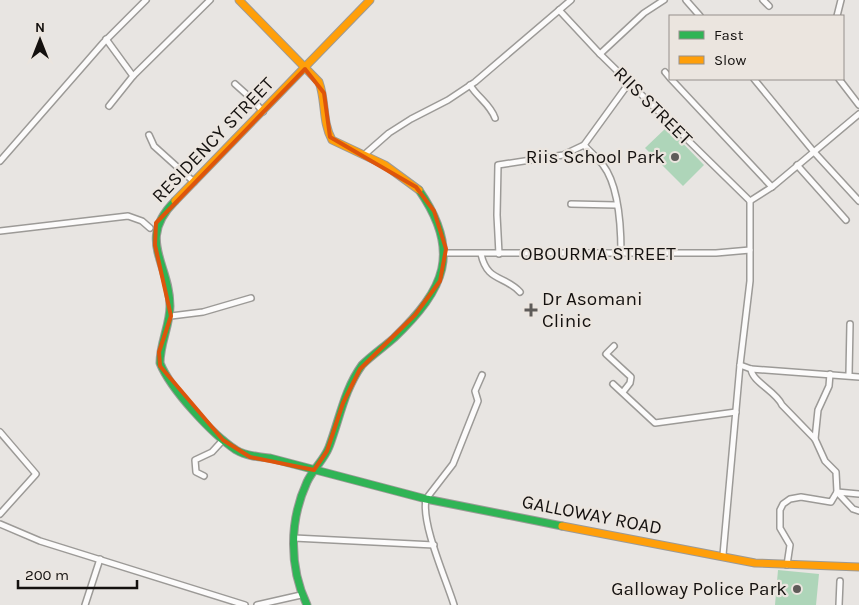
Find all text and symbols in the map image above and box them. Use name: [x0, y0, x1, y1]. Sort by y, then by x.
north arrow: [15, 15, 65, 65]
legend: [669, 15, 844, 80]
text: N: [35, 19, 45, 36]
text: Fast: [714, 26, 744, 44]
text: Slow: [714, 51, 746, 69]
street label: RIIS STREET: [609, 62, 697, 150]
street label: RESIDENCY STREET: [148, 73, 279, 207]
place label: Riis School Park: [526, 146, 665, 168]
marker: Riis School Park: [669, 151, 681, 163]
street label: OBOURMA STREET: [520, 243, 676, 265]
place label: Dr Asomani Clinic: [542, 288, 643, 332]
marker: Dr Asomani Clinic: [524, 303, 538, 317]
street label: GALLOWAY ROAD: [520, 491, 664, 539]
scale bar: [18, 558, 136, 590]
text: 200 m: [25, 566, 69, 584]
place label: Galloway Police Park: [611, 578, 787, 600]
marker: Galloway Police Park: [791, 583, 803, 595]

